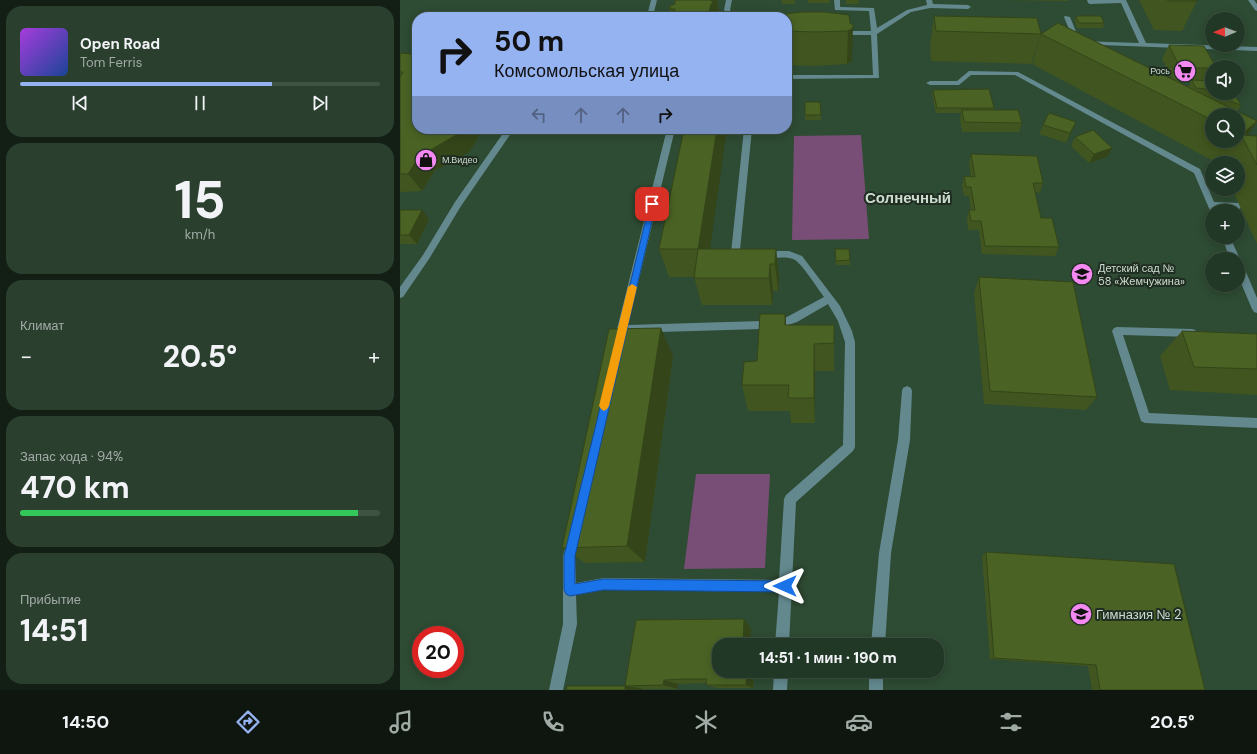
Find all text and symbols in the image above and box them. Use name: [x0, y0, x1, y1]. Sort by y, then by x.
north arrow: [1205, 12, 1245, 52]
map controls: [1205, 12, 1245, 292]
text: 50 m: [494, 23, 564, 60]
icon: right: [428, 28, 480, 80]
text: Open Road: [80, 34, 160, 54]
text: Tom Ferris: [80, 54, 142, 71]
supermarket icon: Рось: [1172, 58, 1198, 84]
text: Комсомольская улица: [494, 59, 679, 83]
button: sound: [1205, 60, 1245, 100]
place label: Рось: [1150, 65, 1170, 77]
icon: previous: [69, 92, 91, 114]
icon: pause: [189, 92, 211, 114]
icon: next: [309, 92, 331, 114]
icon: left: [528, 104, 550, 126]
icon: ahead: [570, 104, 592, 126]
icon: ahead: [612, 104, 634, 126]
icon: right: [654, 104, 676, 126]
button: search: [1205, 108, 1245, 148]
shop icon: М.Видео: [413, 147, 439, 173]
place label: М.Видео: [442, 154, 478, 166]
button: layers: [1205, 156, 1245, 196]
text: 15: [174, 166, 226, 234]
pin: [635, 187, 669, 221]
district label: Солнечный: [865, 188, 951, 208]
icon: arrive: [641, 193, 663, 215]
button: +: [1205, 204, 1245, 244]
text: km/h: [185, 226, 215, 243]
button: −: [1205, 252, 1245, 292]
school or university icon: Детский сад № 58 «Жемчужина»: [1069, 261, 1095, 287]
place label: Детский сад № 58 «Жемчужина»: [1098, 261, 1185, 288]
text: Климат: [20, 317, 64, 334]
text: 20.5°: [163, 337, 237, 376]
text: −: [20, 342, 32, 371]
text: +: [368, 342, 380, 371]
text: Запас хода · 94%: [20, 448, 123, 465]
text: 470 km: [20, 468, 130, 507]
position arrow: [764, 565, 806, 607]
text: Прибытие: [20, 591, 81, 608]
school or university icon: Гимназия № 2: [1068, 601, 1094, 627]
place label: Гимназия № 2: [1096, 606, 1181, 623]
text: 14:51: [20, 611, 88, 650]
speed limit sign: 20: [412, 626, 464, 678]
text: 14:51 · 1 мин · 190 m: [759, 648, 897, 668]
icon: directions: [234, 708, 262, 736]
icon: music: [387, 708, 415, 736]
icon: phone: [539, 708, 567, 736]
icon: climate: [692, 708, 720, 736]
icon: car: [845, 708, 873, 736]
icon: filters: [997, 708, 1025, 736]
text: 14:50: [62, 710, 109, 734]
text: 20.5°: [1150, 710, 1195, 734]

